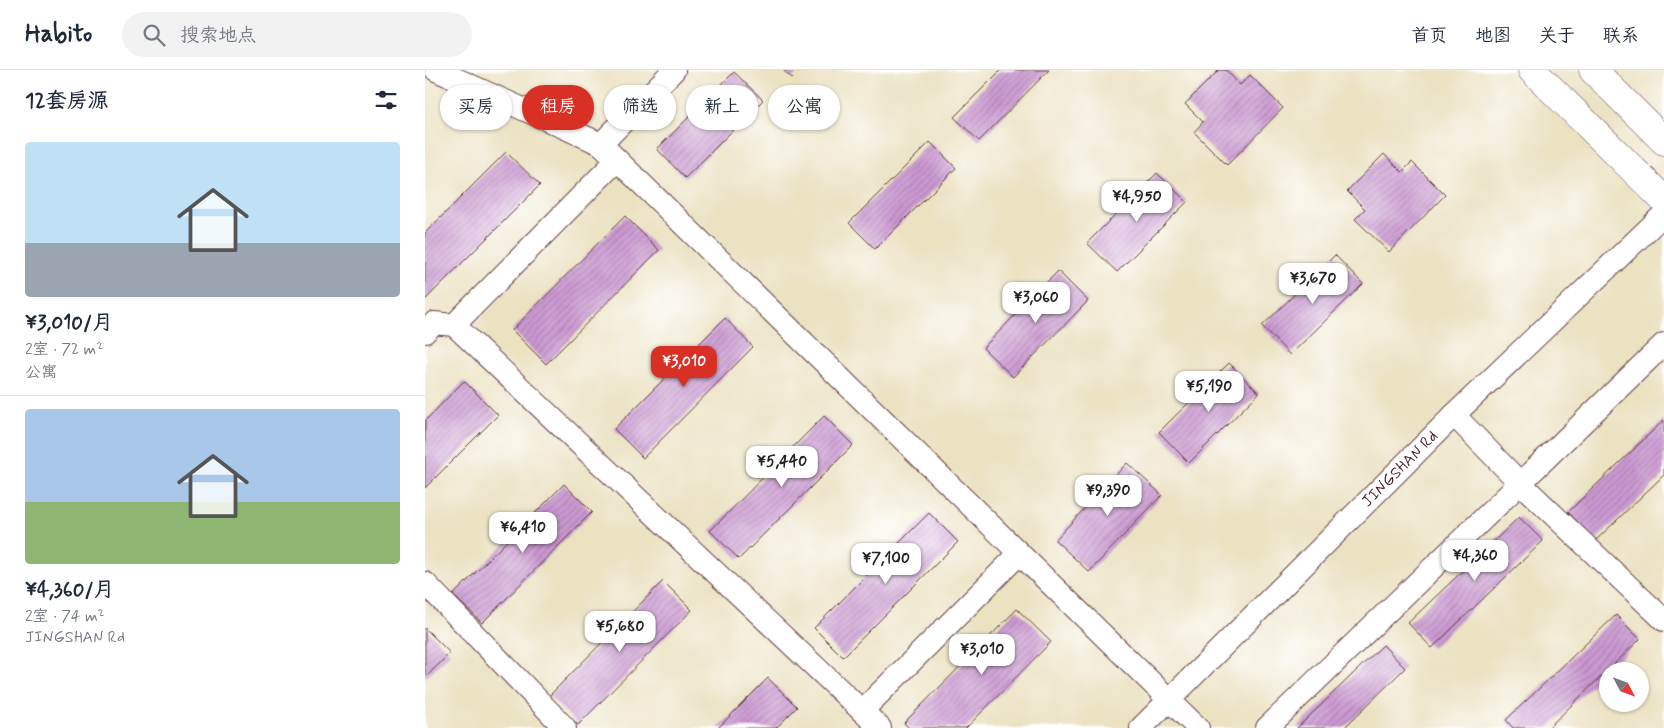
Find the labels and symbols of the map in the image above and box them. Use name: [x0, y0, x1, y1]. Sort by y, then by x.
pin: ¥4,950: [1096, 180, 1178, 223]
pin: ¥3,670: [1272, 262, 1354, 305]
pin: ¥3,060: [995, 282, 1077, 324]
pin: ¥3,010: [643, 346, 725, 388]
pin: ¥5,190: [1168, 370, 1250, 413]
street label: JINGSHAN Rd: [1357, 426, 1443, 512]
pin: ¥5,440: [741, 446, 823, 488]
pin: ¥9,390: [1067, 474, 1149, 517]
pin: ¥6,410: [482, 512, 564, 554]
pin: ¥4,360: [1434, 540, 1516, 582]
pin: ¥7,100: [845, 542, 927, 585]
pin: ¥5,680: [579, 610, 661, 653]
pin: ¥3,010: [941, 634, 1023, 676]
north arrow: [1599, 662, 1649, 712]

